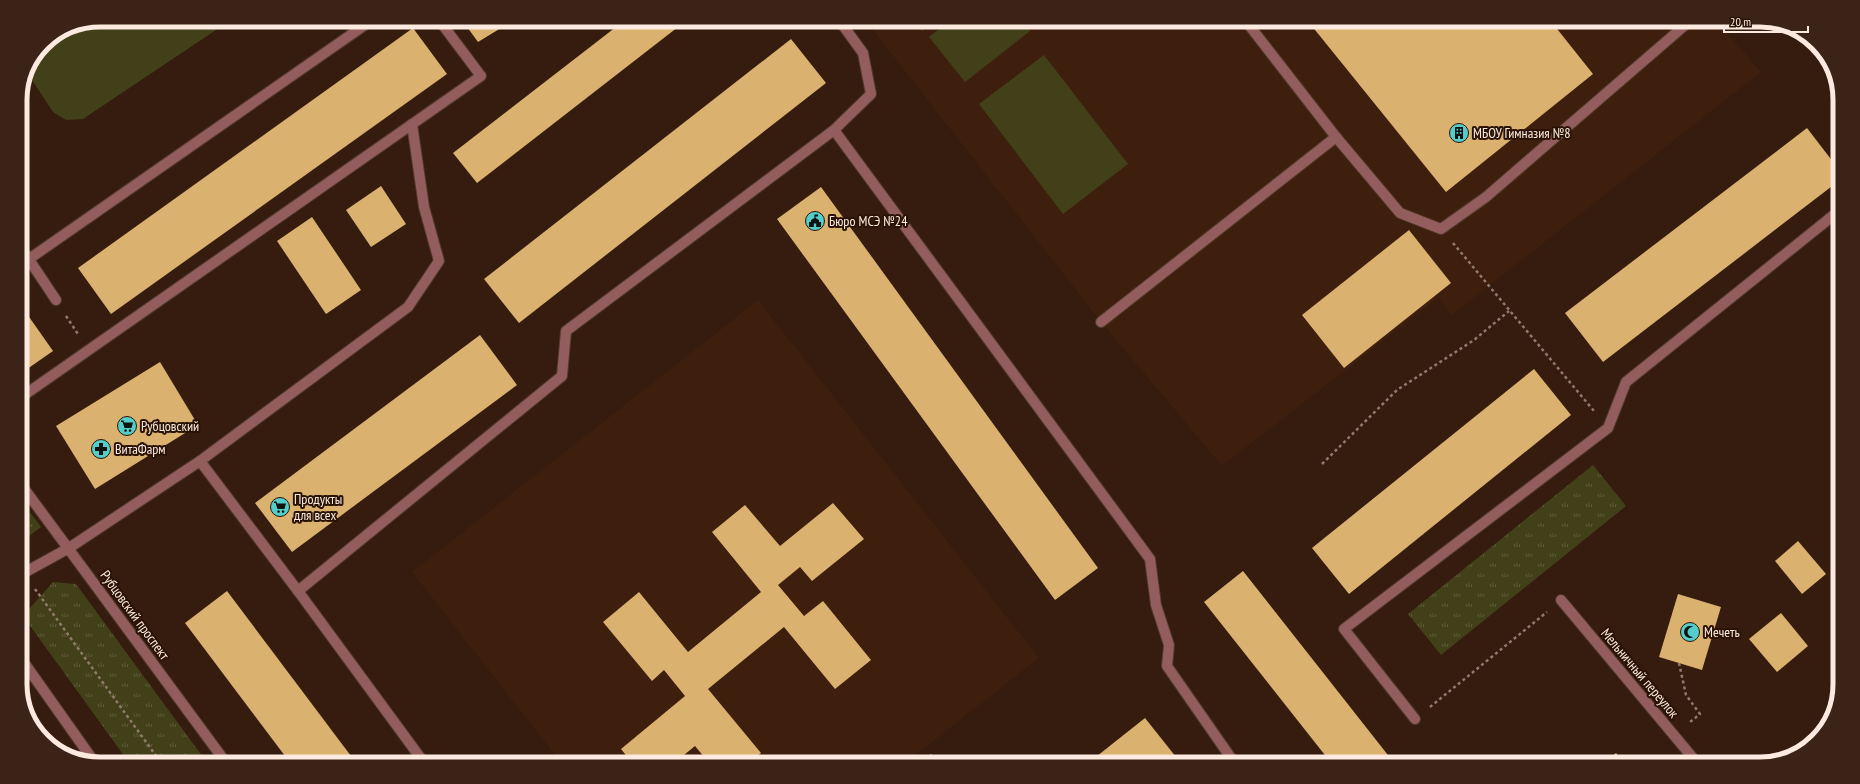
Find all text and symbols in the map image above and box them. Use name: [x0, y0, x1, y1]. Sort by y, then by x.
scale bar: [1724, 8, 1808, 34]
text: 20 m: [1730, 14, 1751, 29]
building icon: МБОУ Гимназия №8: [1448, 122, 1470, 144]
place label: МБОУ Гимназия №8: [1473, 124, 1571, 142]
public building icon: Бюро МСЭ №24: [804, 210, 826, 232]
place label: Бюро МСЭ №24: [829, 212, 908, 230]
supermarket icon: Рубцовский: [116, 415, 138, 437]
place label: Рубцовский: [141, 417, 199, 435]
pharmacy icon: ВитаФарм: [90, 438, 112, 460]
place label: ВитаФарм: [115, 440, 166, 458]
place label: Продукты для всех: [294, 490, 342, 524]
supermarket icon: Продукты для всех: [269, 496, 291, 518]
street label: Рубцовский проспект: [97, 567, 174, 664]
mosque icon: Мечеть: [1679, 621, 1701, 643]
place label: Мечеть: [1704, 623, 1740, 641]
street label: Мельничный переулок: [1597, 624, 1683, 722]

